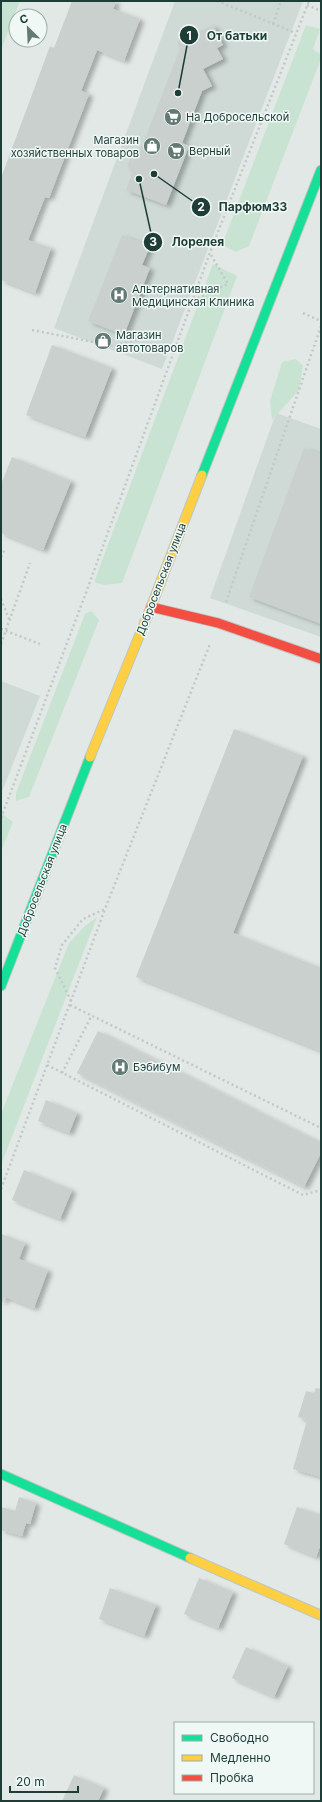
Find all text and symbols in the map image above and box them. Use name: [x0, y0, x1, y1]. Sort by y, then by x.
north arrow: [8, 8, 48, 48]
text: С: [17, 11, 30, 27]
callout: От батьки: [179, 23, 276, 47]
text: 1: [186, 28, 192, 43]
text: От батьки: [207, 28, 267, 43]
supermarket icon: На Добросельской: [163, 107, 183, 127]
place label: На Добросельской: [186, 110, 289, 124]
place label: Магазин хозяйственных товаров: [11, 133, 139, 160]
shop icon: Магазин хозяйственных товаров: [142, 136, 162, 156]
supermarket icon: Верный: [166, 141, 186, 161]
place label: Верный: [189, 144, 230, 158]
callout: Парфюм33: [191, 195, 296, 219]
text: 2: [197, 199, 205, 214]
text: Парфюм33: [219, 199, 288, 214]
callout: Лорелея: [143, 230, 232, 254]
text: 3: [149, 234, 157, 249]
text: Лорелея: [172, 234, 224, 249]
place label: Альтернативная Mедицинская Kлиника: [132, 282, 254, 309]
hospital icon: Альтернативная Mедицинская Kлиника: [109, 285, 129, 305]
place label: Магазин автотоваров: [116, 328, 183, 355]
shop icon: Магазин автотоваров: [93, 331, 113, 351]
street label: Добросельская улица: [133, 521, 189, 637]
street label: Добросельская улица: [14, 822, 70, 938]
hospital icon: Бэбибум: [110, 1057, 130, 1077]
place label: Бэбибум: [133, 1060, 181, 1074]
legend: [174, 1722, 314, 1794]
text: Свободно: [210, 1730, 269, 1745]
text: Медленно: [210, 1750, 271, 1765]
scale bar: [10, 1768, 78, 1794]
text: Пробка: [210, 1770, 254, 1785]
text: 20 m: [16, 1774, 45, 1789]

